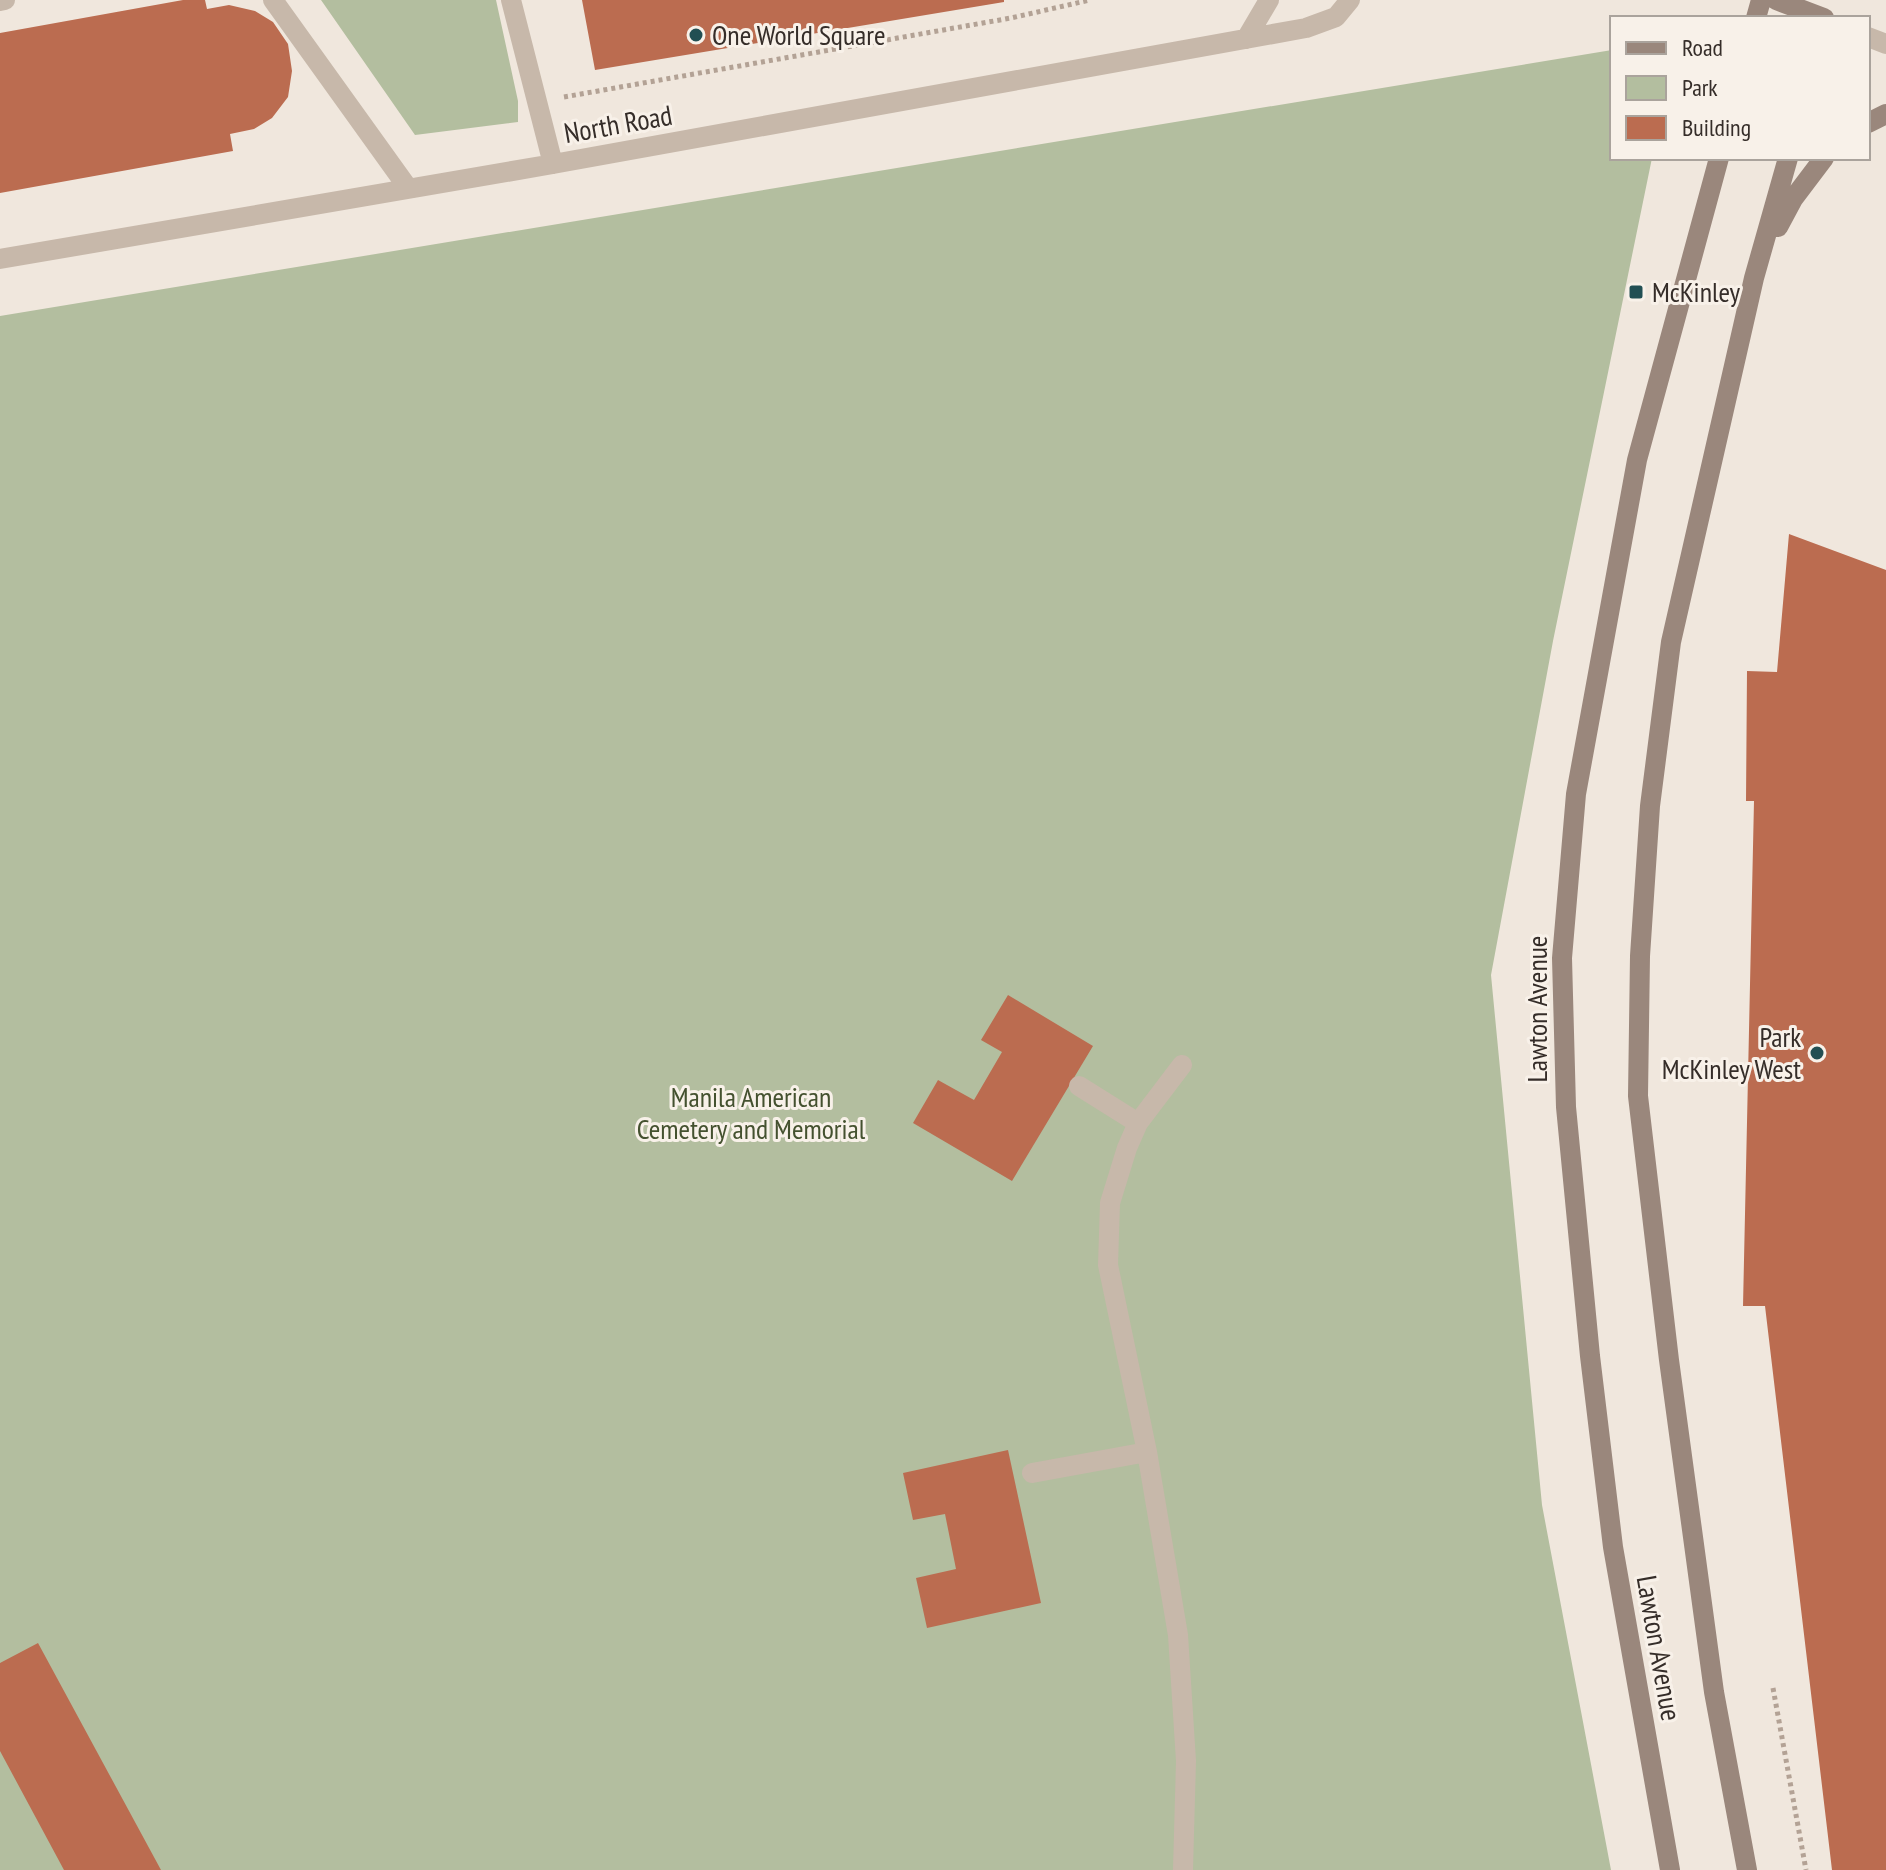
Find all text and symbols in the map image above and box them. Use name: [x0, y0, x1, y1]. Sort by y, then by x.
place label: One World Square: [712, 16, 886, 53]
legend: [1610, 16, 1870, 160]
marker: One World Square: [687, 26, 705, 44]
text: Road: [1682, 32, 1723, 63]
text: Park: [1682, 72, 1718, 103]
street label: North Road: [561, 96, 675, 151]
text: Building: [1682, 112, 1751, 143]
place label: McKinley: [1652, 273, 1741, 310]
marker: McKinley: [1627, 283, 1645, 301]
street label: Lawton Avenue: [1518, 936, 1555, 1082]
place label: Park McKinley West: [1662, 1018, 1801, 1087]
marker: Park McKinley West: [1808, 1044, 1826, 1062]
park label: Manila American Cemetery and Memorial: [637, 1078, 866, 1147]
street label: Lawton Avenue: [1629, 1572, 1690, 1723]

